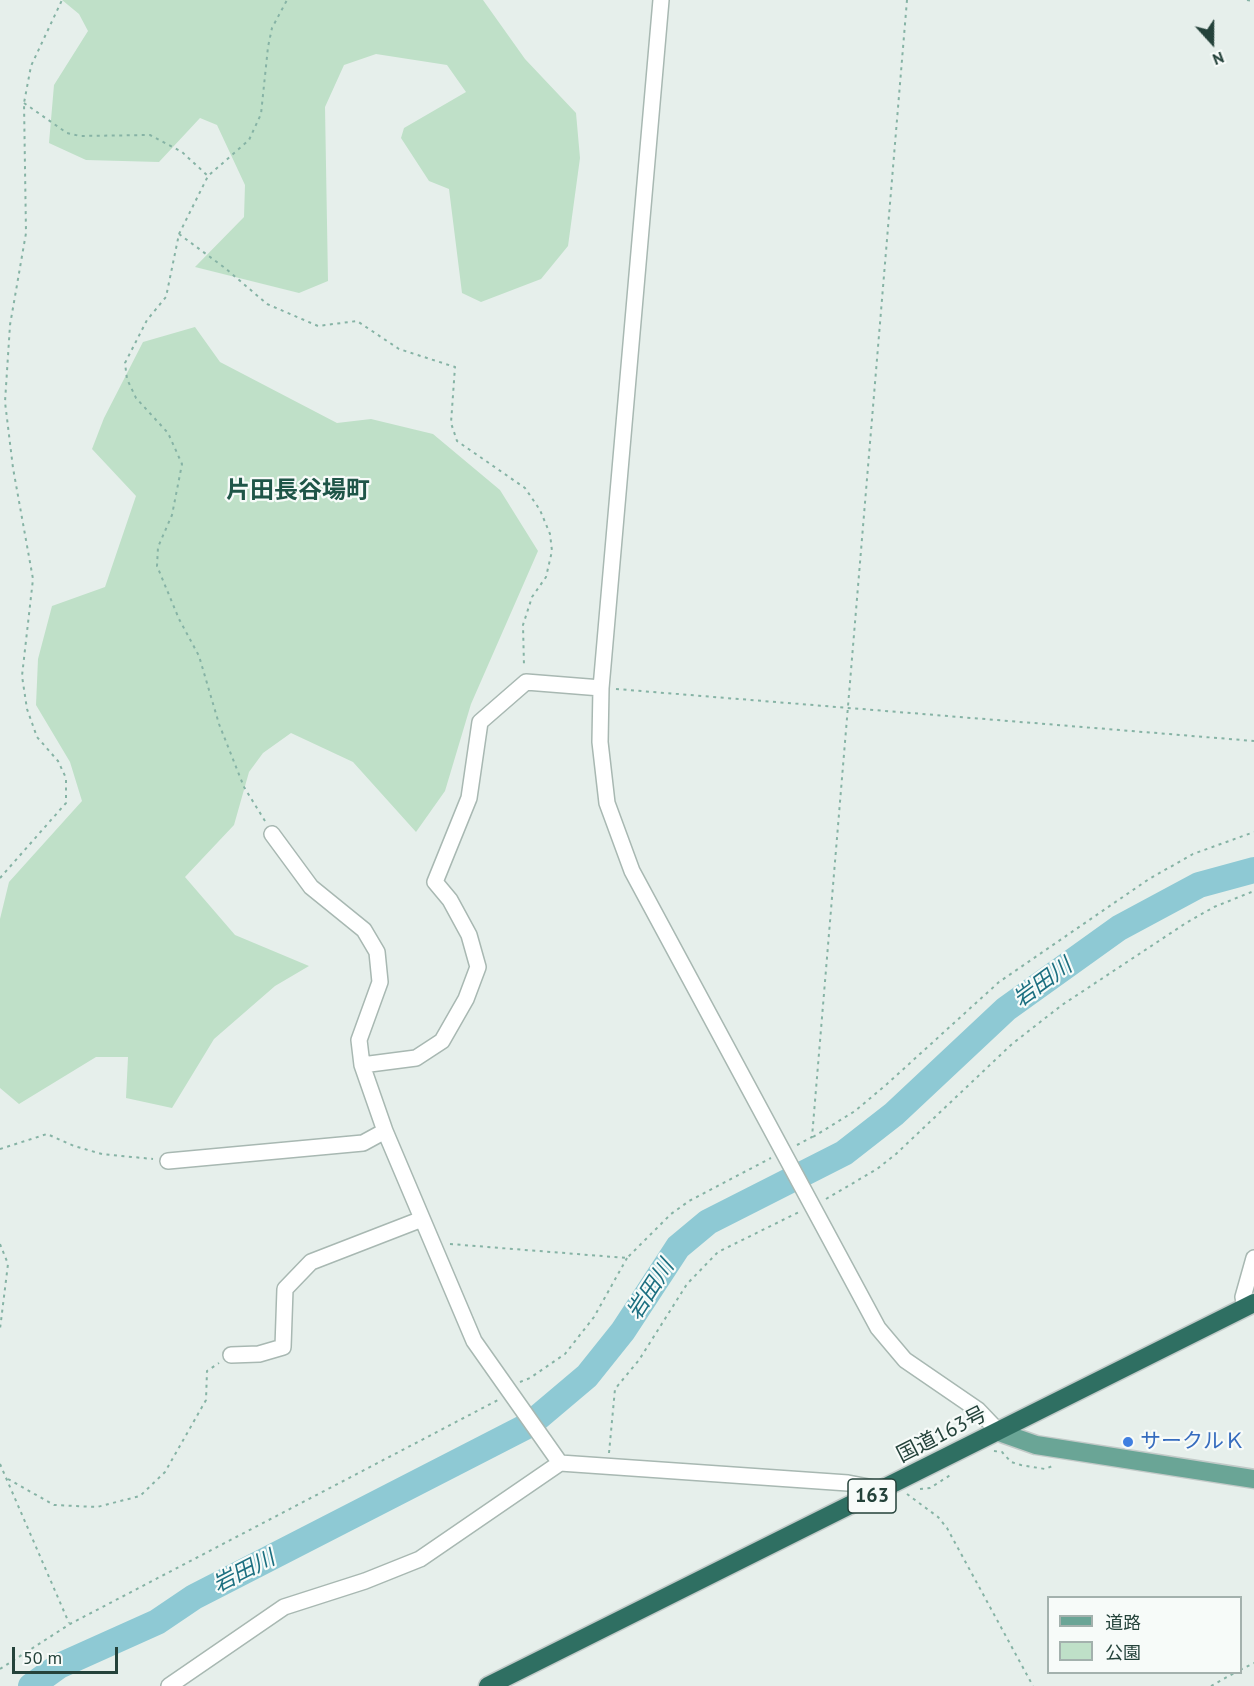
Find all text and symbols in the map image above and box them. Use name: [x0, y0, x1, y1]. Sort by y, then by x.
north arrow: [1182, 12, 1242, 72]
text: N: [1210, 48, 1227, 70]
district label: 片田長谷場町: [226, 477, 370, 505]
water label: 岩田川: [1009, 953, 1077, 1013]
water label: 岩田川: [622, 1255, 680, 1325]
street label: 国道163号: [893, 1402, 991, 1468]
place label: サークルＫ: [1140, 1429, 1245, 1455]
marker: サークルＫ: [1121, 1435, 1135, 1449]
road number: 163: [848, 1479, 896, 1513]
water label: 岩田川: [209, 1545, 279, 1599]
legend: [1047, 1596, 1242, 1674]
text: 道路: [1105, 1611, 1141, 1634]
scale bar: [15, 1635, 122, 1673]
text: 公園: [1105, 1641, 1141, 1664]
text: 50 m: [23, 1646, 62, 1669]

